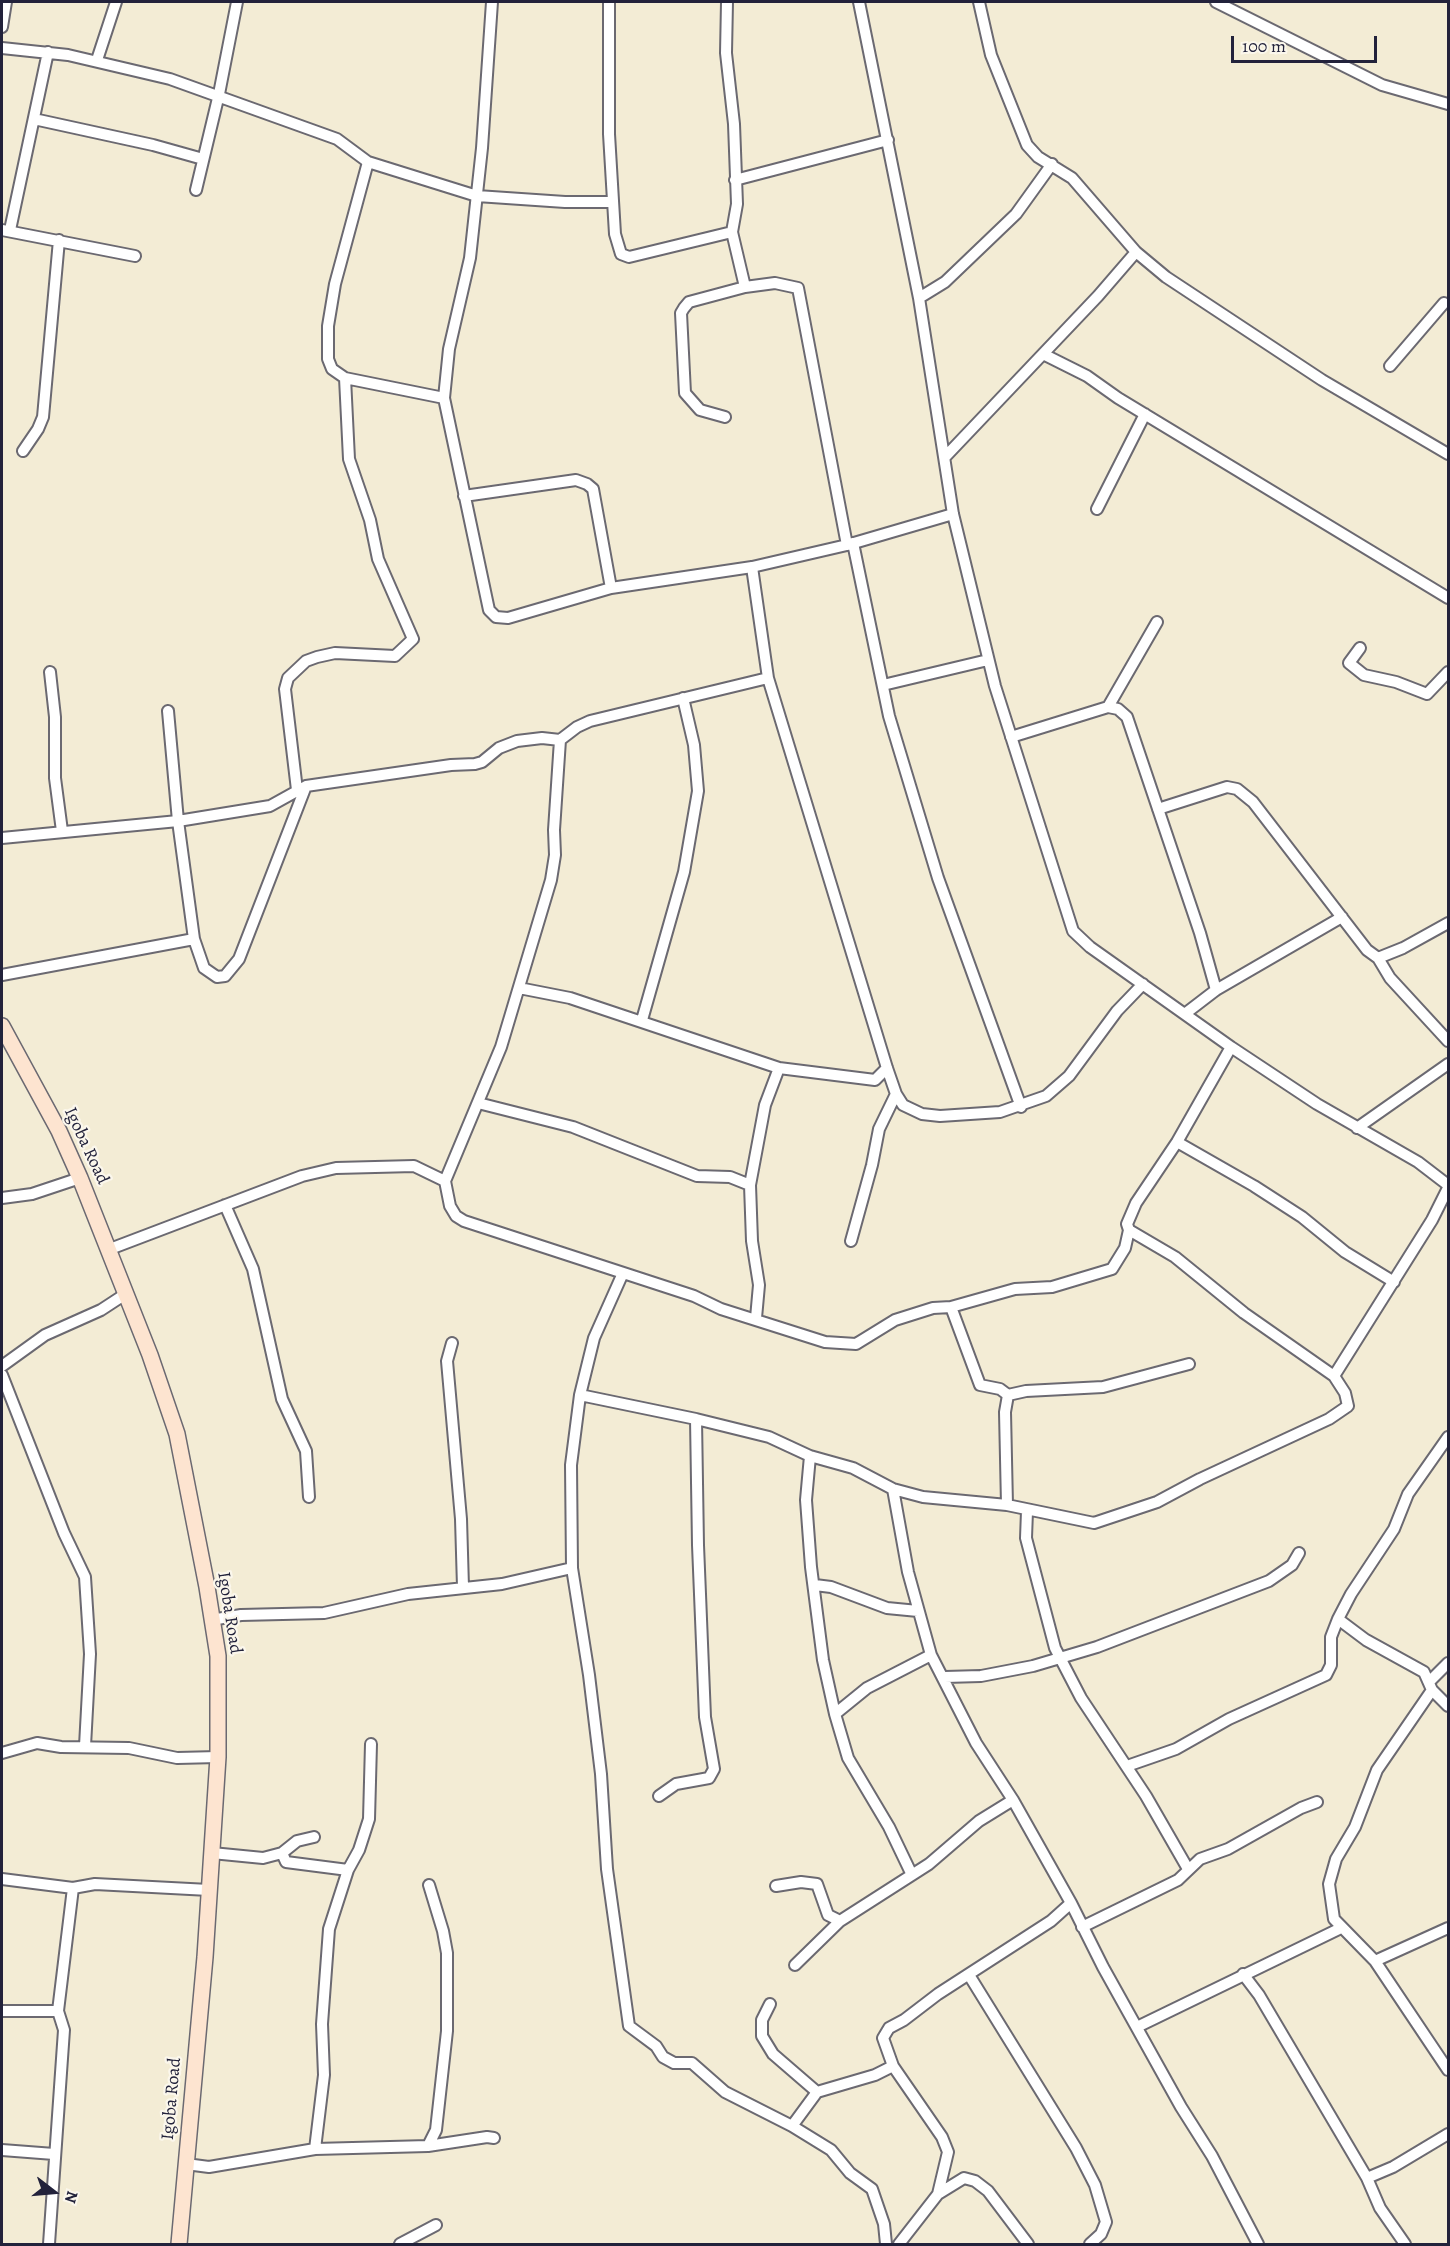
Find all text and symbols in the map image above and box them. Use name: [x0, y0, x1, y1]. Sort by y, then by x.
scale bar: [1234, 24, 1380, 62]
text: 100 m: [1242, 34, 1286, 58]
street label: Igoba Road: [59, 1104, 113, 1188]
street label: Igoba Road: [212, 1570, 246, 1656]
street label: Igoba Road: [158, 2057, 186, 2141]
north arrow: [24, 2162, 84, 2222]
text: N: [59, 2188, 83, 2206]

